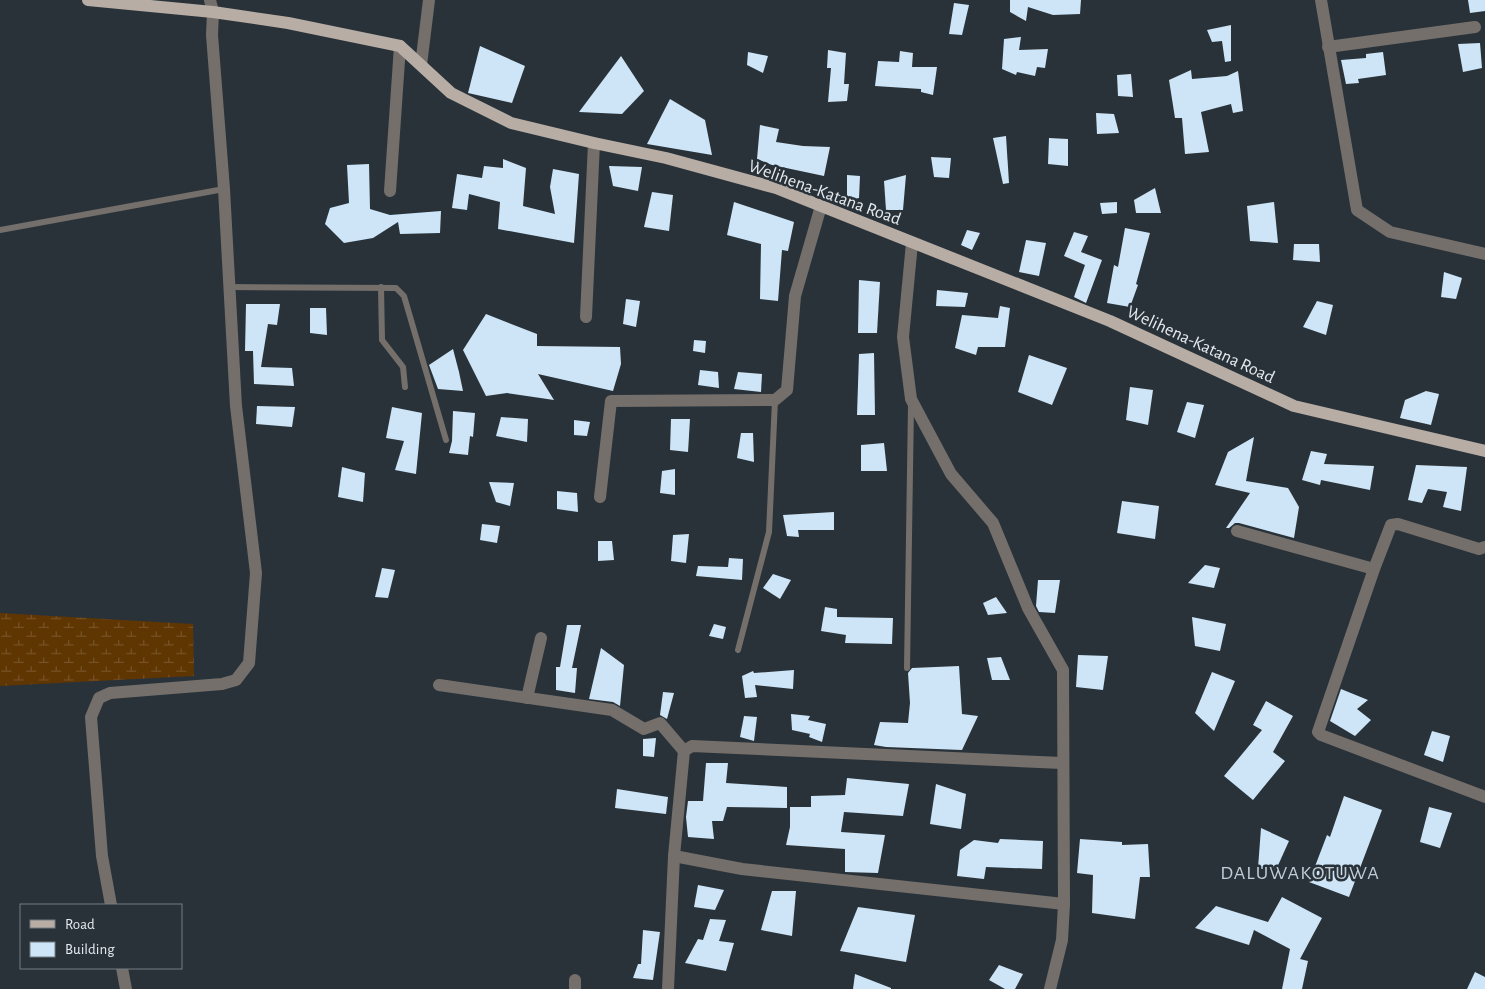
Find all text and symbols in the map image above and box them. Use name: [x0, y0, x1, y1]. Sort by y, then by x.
street label: Welihena-Katana Road: [746, 157, 903, 229]
street label: Welihena-Katana Road: [1124, 303, 1277, 387]
district label: DALUWAKOTUWA: [1220, 863, 1380, 883]
legend: [20, 904, 182, 969]
text: Road: [65, 917, 95, 932]
text: Building: [65, 942, 115, 957]

